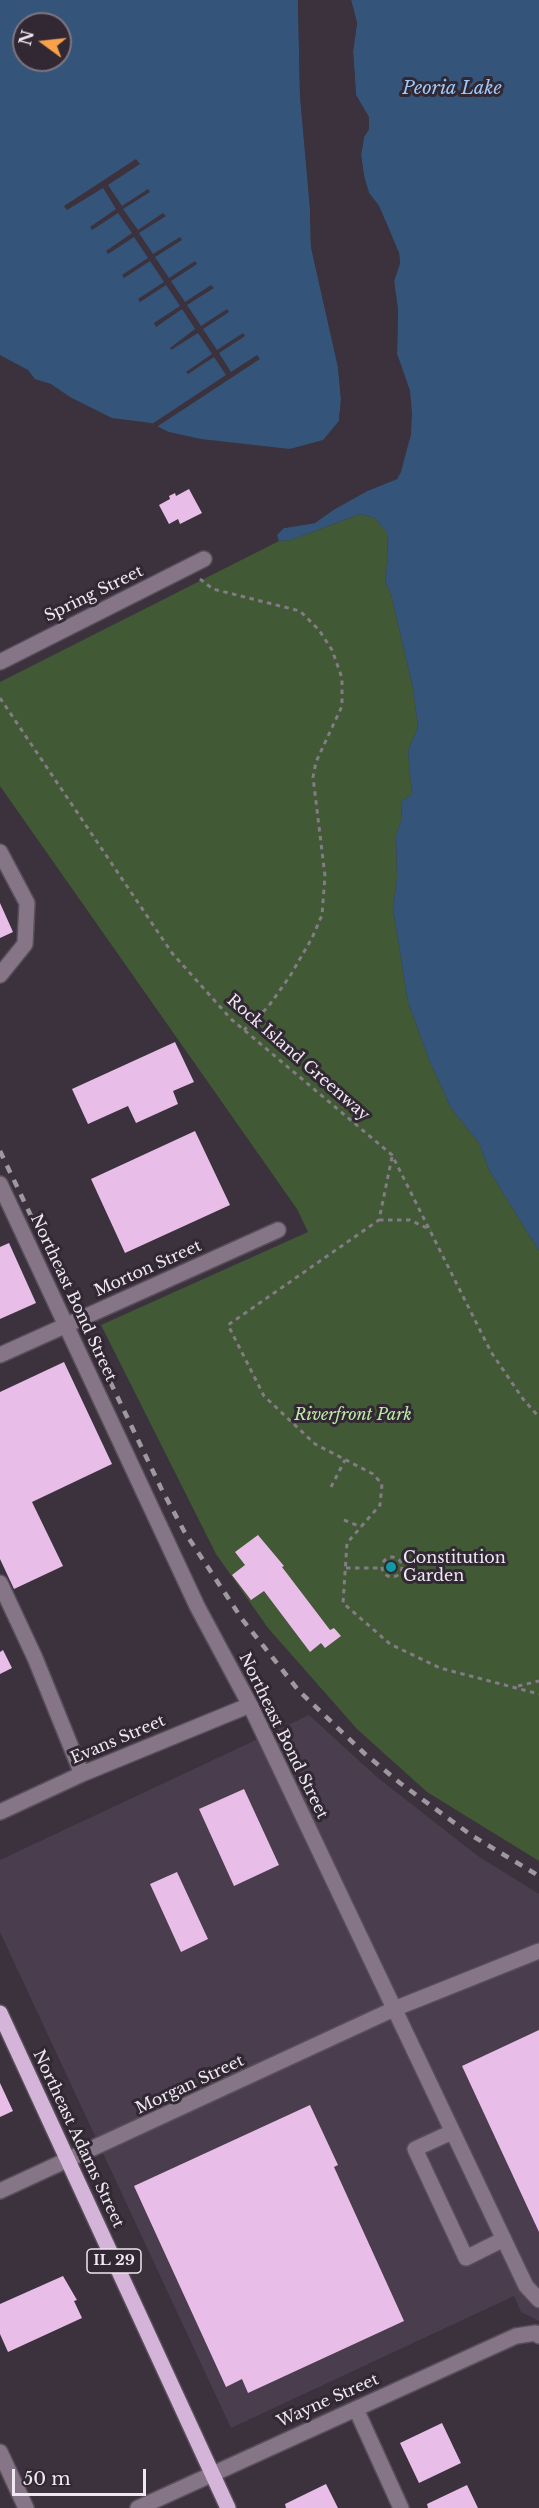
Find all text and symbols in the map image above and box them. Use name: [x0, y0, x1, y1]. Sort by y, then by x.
north arrow: [12, 12, 72, 72]
text: N: [15, 28, 38, 48]
water label: Peoria Lake: [402, 78, 502, 100]
street label: Spring Street: [41, 562, 147, 626]
street label: Rock Island Greenway: [223, 991, 373, 1125]
street label: Northeast Bond Street: [26, 1211, 120, 1385]
street label: Morton Street: [91, 1237, 205, 1301]
park label: Riverfront Park: [294, 1405, 412, 1425]
place label: Constitution Garden: [403, 1548, 506, 1586]
marker: Constitution Garden: [384, 1560, 398, 1574]
street label: Northeast Bond Street: [234, 1650, 332, 1822]
street label: Evans Street: [68, 1711, 168, 1769]
street label: Northeast Adams Street: [28, 2047, 128, 2231]
street label: Morgan Street: [133, 2052, 247, 2118]
road number: IL 29: [87, 2249, 141, 2273]
street label: Wayne Street: [274, 2370, 382, 2432]
scale bar: [15, 2457, 148, 2495]
text: 50 m: [23, 2468, 71, 2490]

